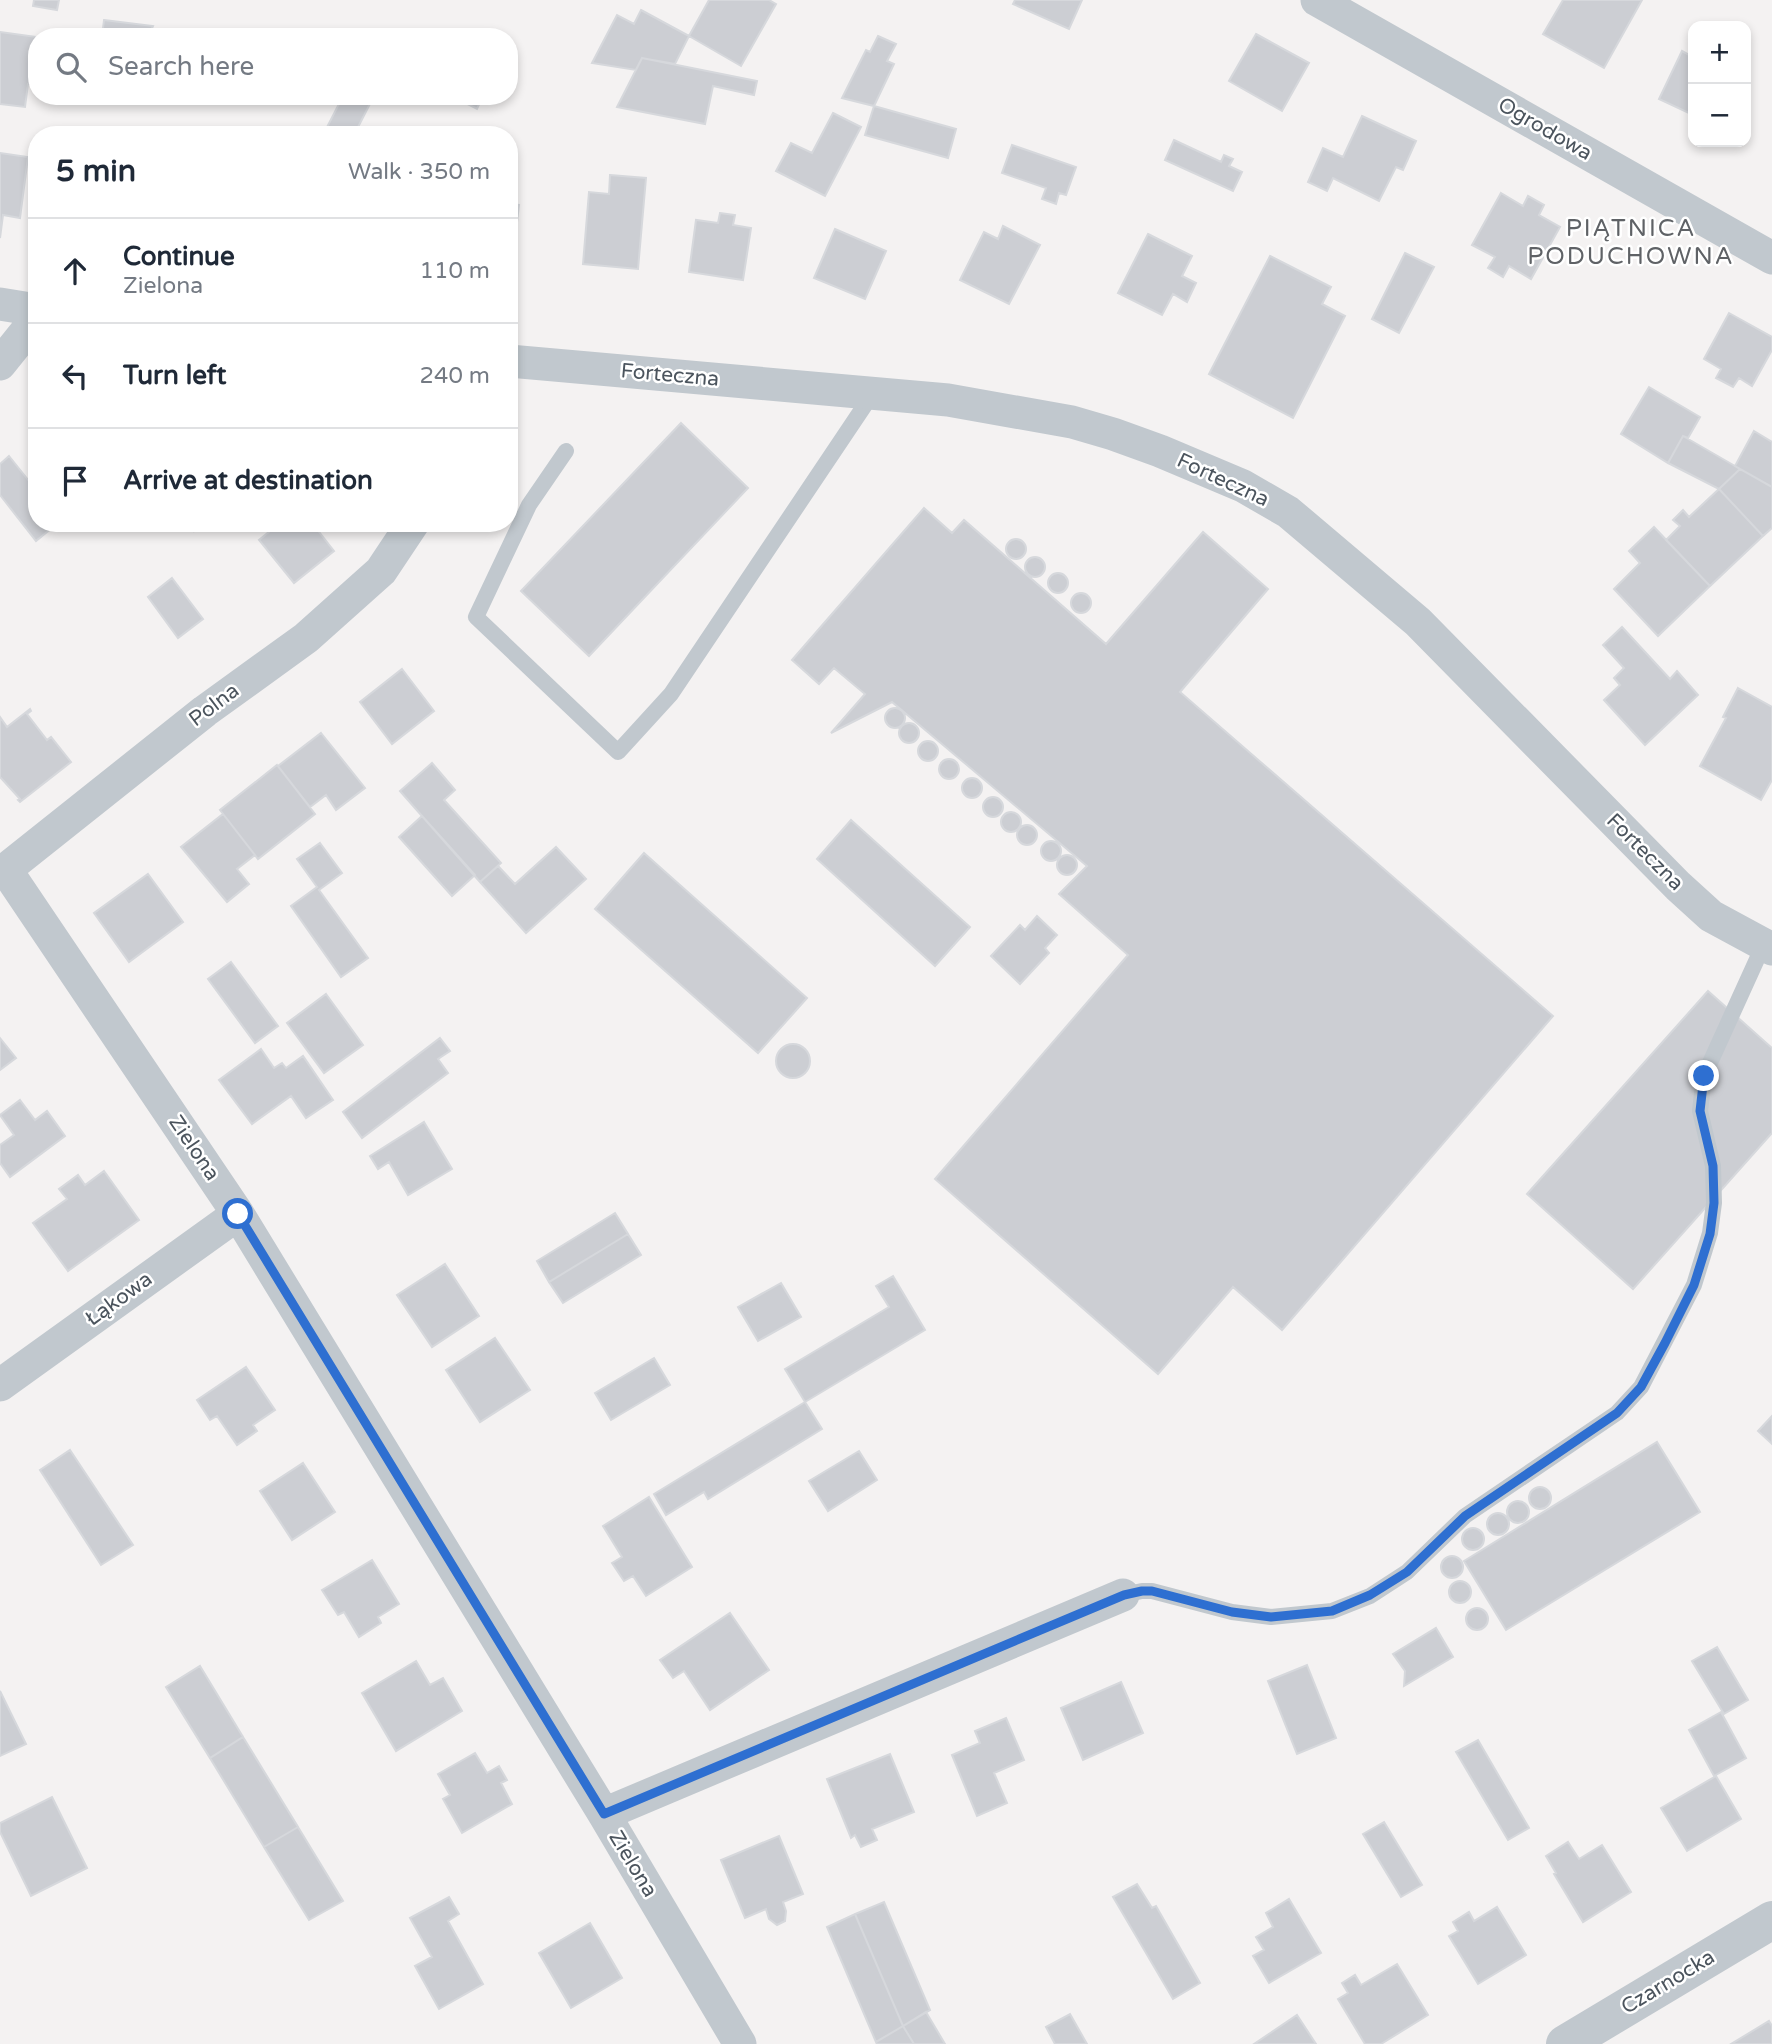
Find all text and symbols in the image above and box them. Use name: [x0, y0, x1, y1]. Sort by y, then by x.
map controls: [1688, 21, 1751, 147]
button: +: [1688, 21, 1751, 84]
search box: [28, 28, 518, 105]
icon: search: [52, 48, 90, 86]
text: Search here: [108, 51, 254, 82]
button: −: [1688, 84, 1751, 147]
street label: Ogrodowa: [1493, 92, 1597, 166]
text: 5 min: [56, 153, 136, 190]
text: Walk · 350 m: [348, 158, 490, 186]
district label: PIĄTNICA PODUCHOWNA: [1527, 214, 1735, 271]
text: Continue: [123, 241, 235, 272]
icon: ahead: [56, 252, 94, 290]
text: 110 m: [420, 257, 490, 285]
text: Zielona: [123, 272, 203, 300]
icon: left: [56, 357, 94, 395]
street label: Forteczna: [620, 358, 720, 392]
text: Turn left: [123, 360, 226, 391]
text: 240 m: [420, 362, 490, 390]
street label: Forteczna: [1173, 448, 1273, 512]
icon: arrive: [56, 462, 94, 500]
text: Arrive at destination: [123, 465, 373, 496]
street label: Polna: [184, 678, 244, 732]
street label: Forteczna: [1601, 808, 1689, 896]
route end: [1688, 1060, 1719, 1091]
street label: Zielona: [163, 1111, 225, 1185]
route start: [222, 1198, 253, 1229]
street label: Łąkowa: [81, 1267, 157, 1331]
street label: Zielona: [603, 1826, 663, 1902]
street label: Czarnocka: [1617, 1944, 1719, 2020]

